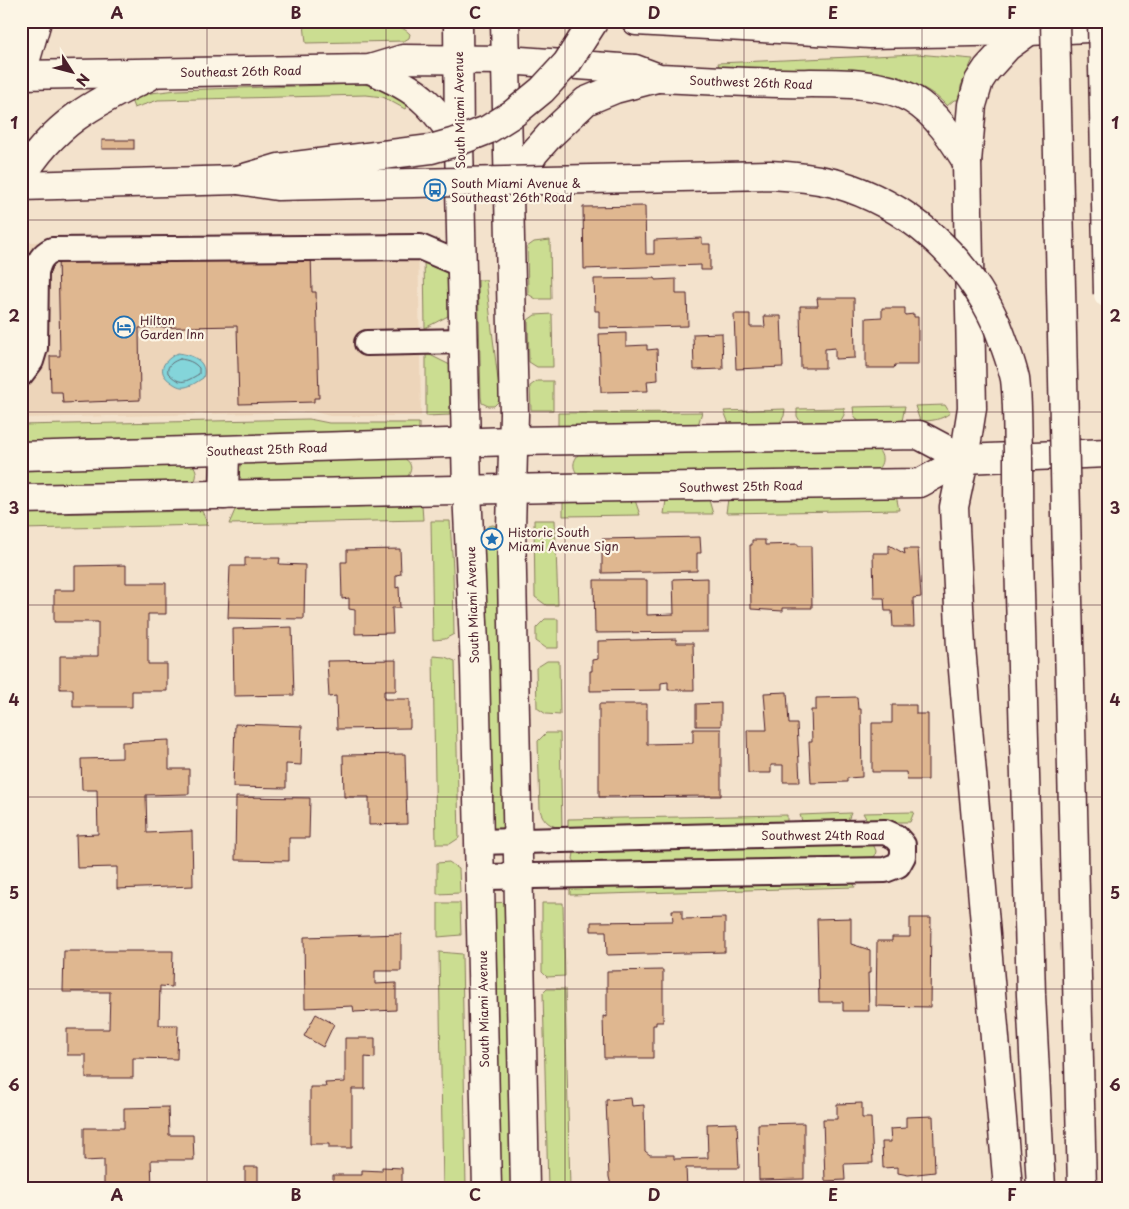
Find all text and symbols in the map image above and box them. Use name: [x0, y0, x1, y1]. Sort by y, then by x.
text: A: [111, 0, 124, 24]
text: B: [291, 0, 302, 24]
text: C: [469, 0, 481, 24]
text: D: [648, 0, 660, 24]
text: E: [828, 0, 838, 24]
text: F: [1007, 0, 1017, 24]
north arrow: [48, 48, 98, 98]
street label: South Miami Avenue: [449, 51, 469, 169]
street label: Southeast 26th Road: [180, 61, 302, 81]
text: N: [71, 69, 95, 91]
street label: Southwest 26th Road: [689, 71, 813, 93]
text: 1: [10, 110, 18, 134]
text: 1: [1111, 110, 1119, 134]
place label: South Miami Avenue & Southeast 26th Road: [451, 174, 581, 206]
bus stop icon: South Miami Avenue & Southeast 26th Road: [423, 178, 447, 202]
text: 2: [8, 303, 20, 327]
text: 2: [1109, 303, 1121, 327]
place label: Hilton Garden Inn: [140, 311, 204, 343]
hotel icon: Hilton Garden Inn: [112, 315, 136, 339]
street label: Southeast 25th Road: [206, 438, 328, 460]
street label: Southwest 25th Road: [679, 476, 803, 496]
text: 3: [9, 495, 19, 519]
text: 3: [1110, 495, 1120, 519]
place label: Historic South Miami Avenue Sign: [508, 523, 619, 555]
place icon: Historic South Miami Avenue Sign: [480, 527, 504, 551]
street label: South Miami Avenue: [461, 546, 483, 664]
text: 4: [9, 687, 20, 711]
text: 4: [1110, 687, 1121, 711]
street label: Southwest 24th Road: [761, 826, 885, 844]
text: 5: [9, 880, 19, 904]
text: 5: [1110, 880, 1120, 904]
street label: South Miami Avenue: [473, 950, 493, 1068]
text: 6: [8, 1072, 20, 1096]
text: 6: [1109, 1072, 1121, 1096]
text: A: [111, 1182, 124, 1206]
text: B: [291, 1182, 302, 1206]
text: C: [469, 1182, 481, 1206]
text: D: [648, 1182, 660, 1206]
text: E: [828, 1182, 838, 1206]
text: F: [1007, 1182, 1017, 1206]

